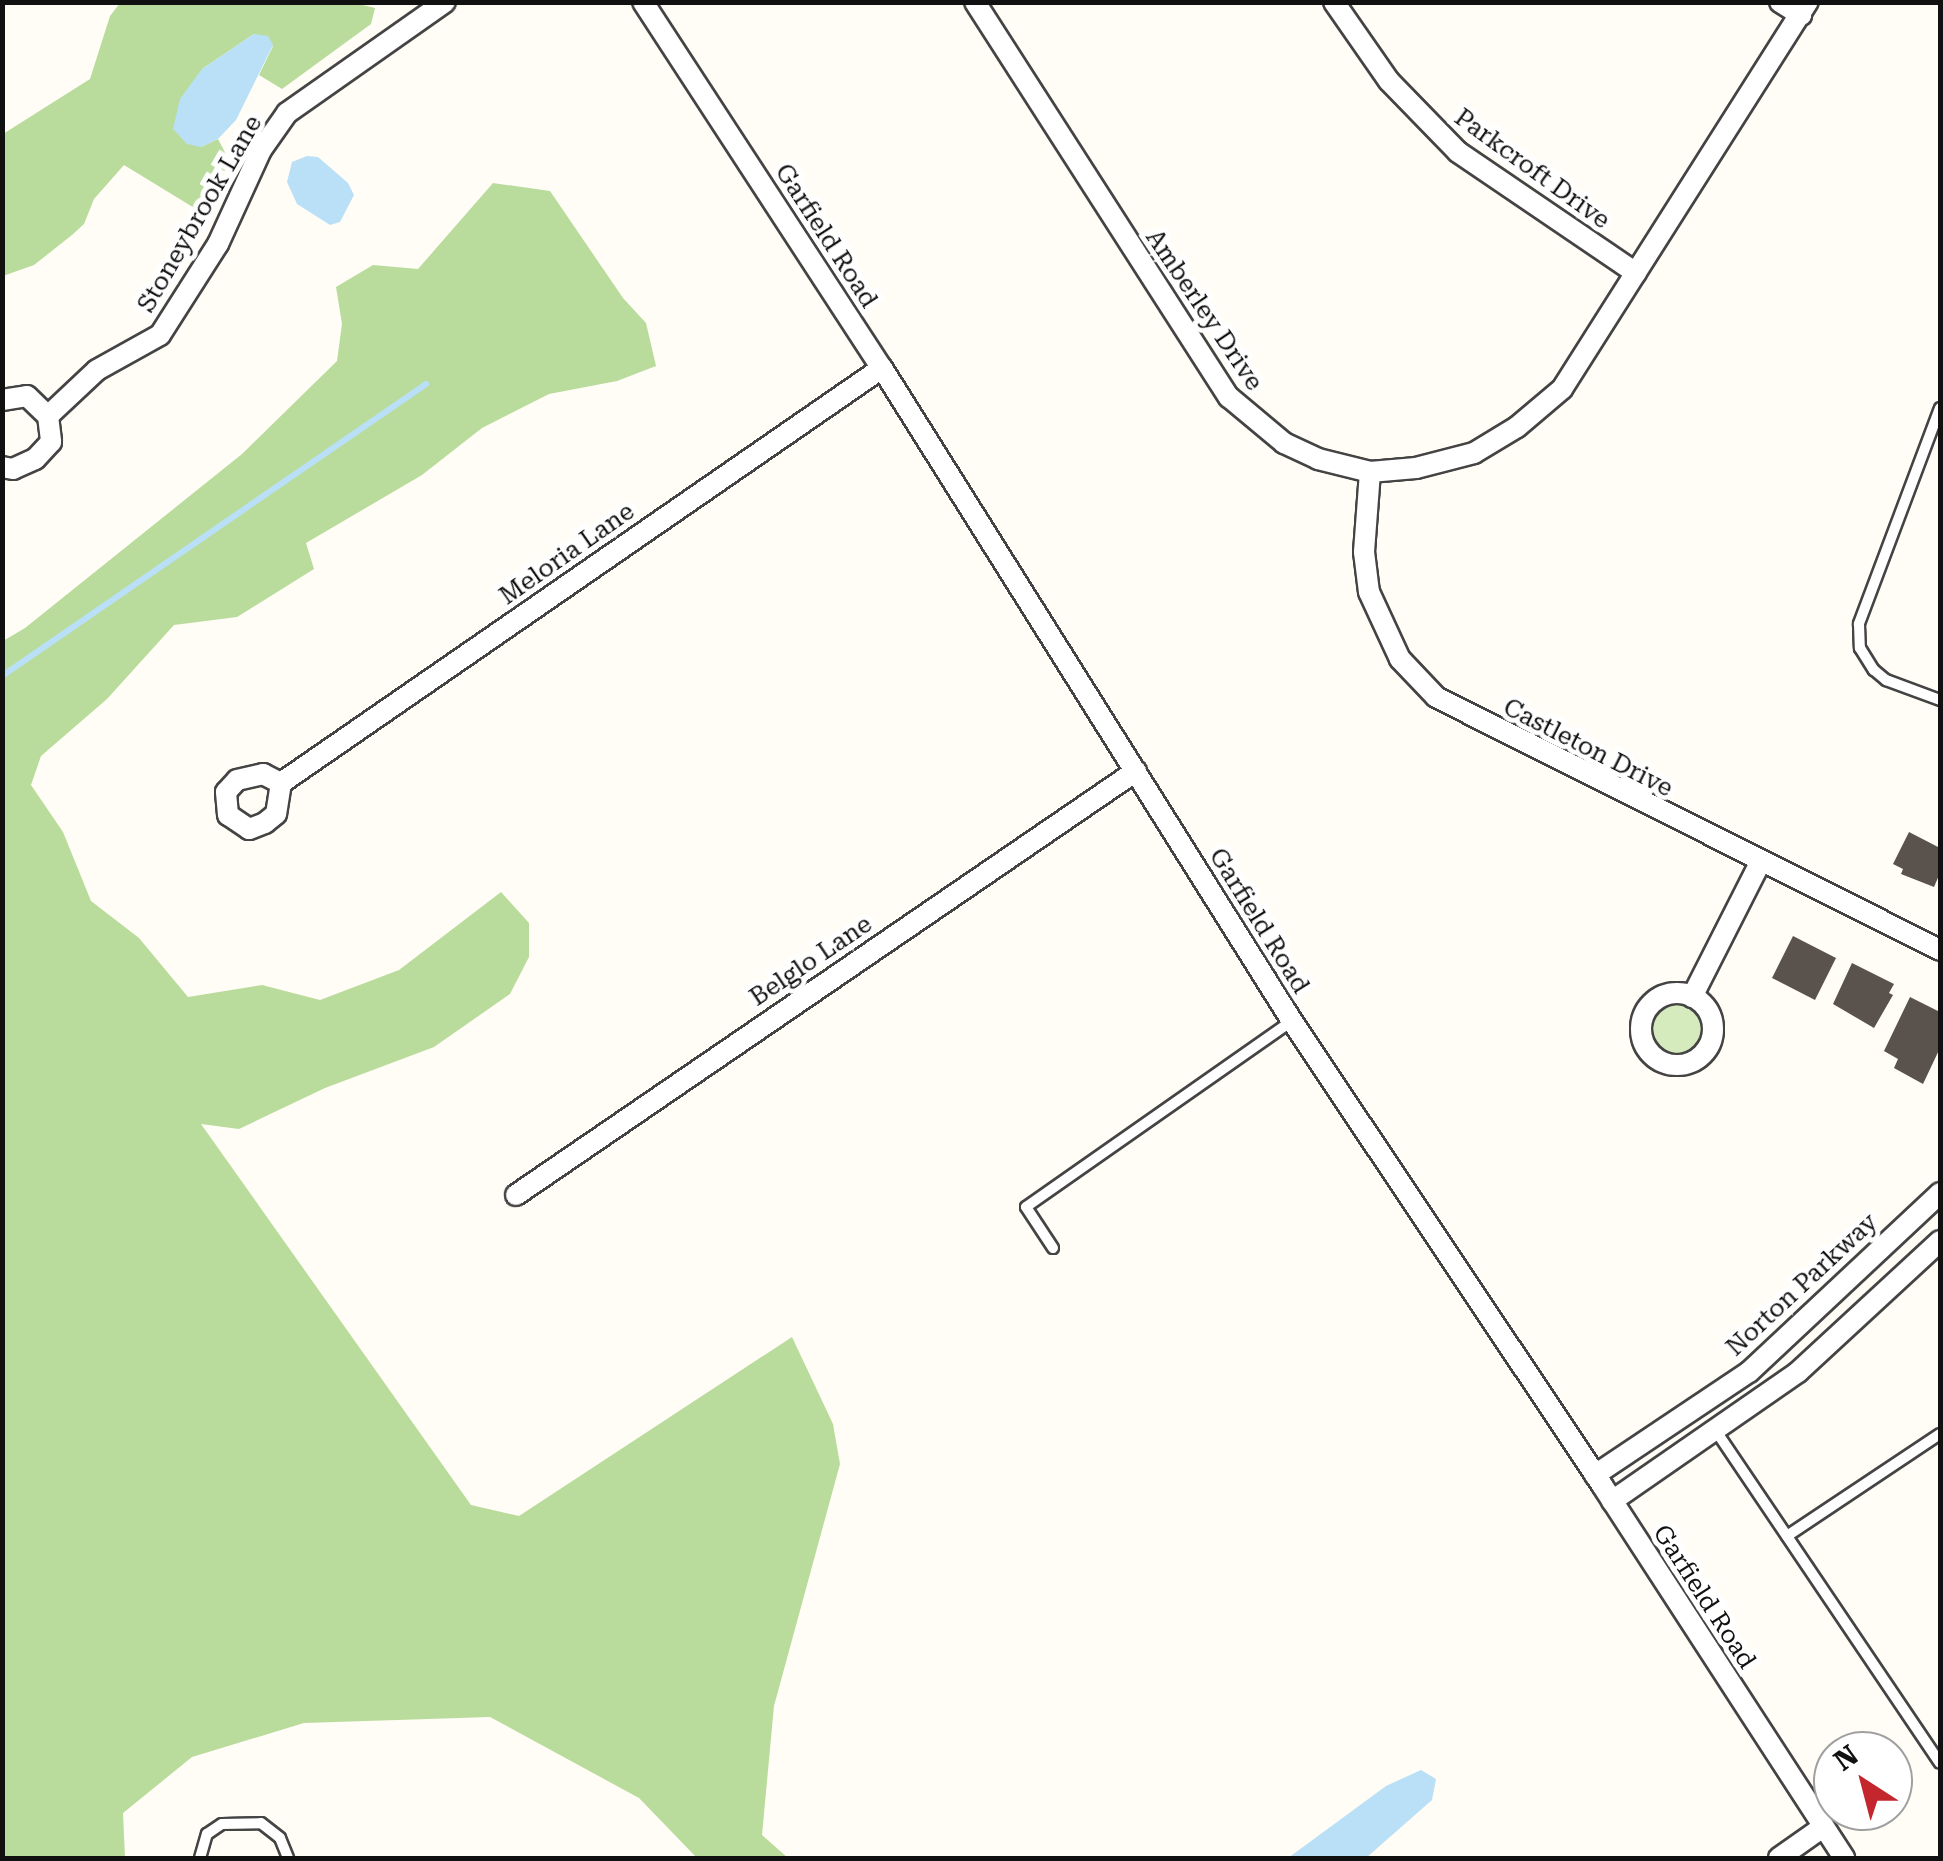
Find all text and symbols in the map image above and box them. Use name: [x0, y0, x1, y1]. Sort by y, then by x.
street label: Parkcroft Drive: [1449, 103, 1615, 235]
street label: Stoneybrook Lane: [131, 110, 269, 318]
street label: Garfield Road: [768, 158, 884, 314]
street label: Amberley Drive: [1139, 224, 1269, 396]
street label: Meloria Lane: [494, 497, 640, 611]
street label: Castleton Drive: [1498, 692, 1678, 804]
street label: Garfield Road: [1202, 843, 1316, 999]
street label: Belglo Lane: [744, 909, 878, 1013]
street label: Norton Parkway: [1720, 1207, 1884, 1363]
street label: Garfield Road: [1646, 1519, 1762, 1675]
north arrow: [1813, 1731, 1913, 1831]
text: N: [1828, 1738, 1865, 1778]

